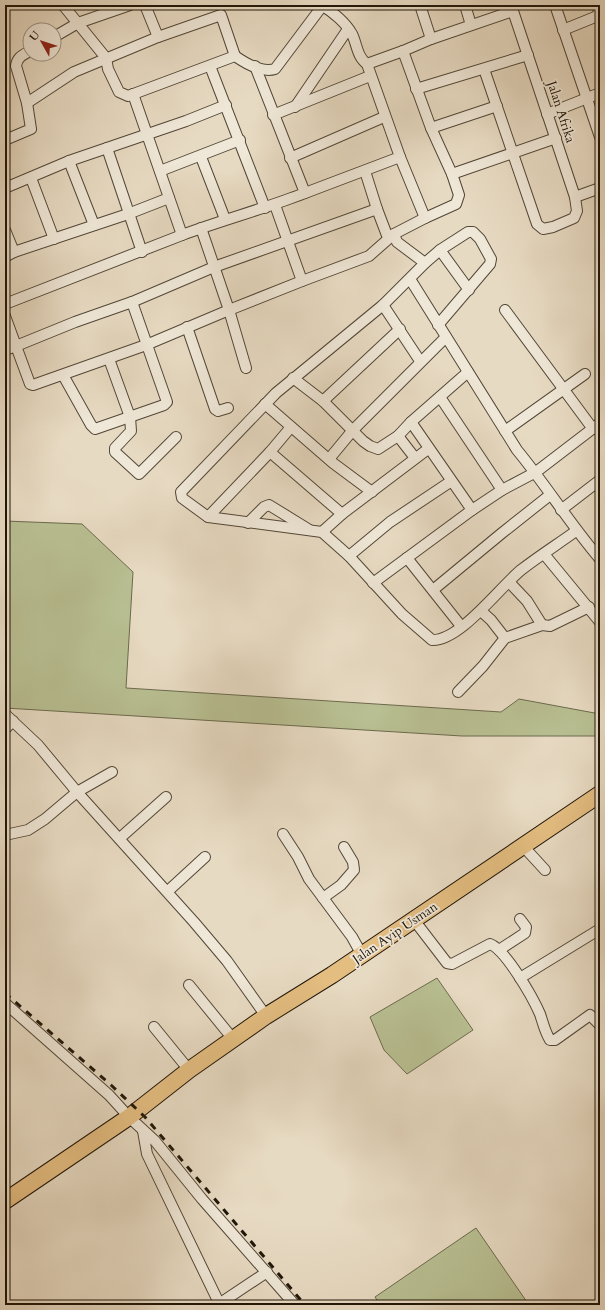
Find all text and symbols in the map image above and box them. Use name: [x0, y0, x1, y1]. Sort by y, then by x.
north arrow: [22, 22, 62, 62]
text: U: [26, 28, 43, 44]
street label: Jalan Afrika: [542, 77, 580, 146]
street label: Jalan Ayip Usman: [347, 898, 442, 969]

